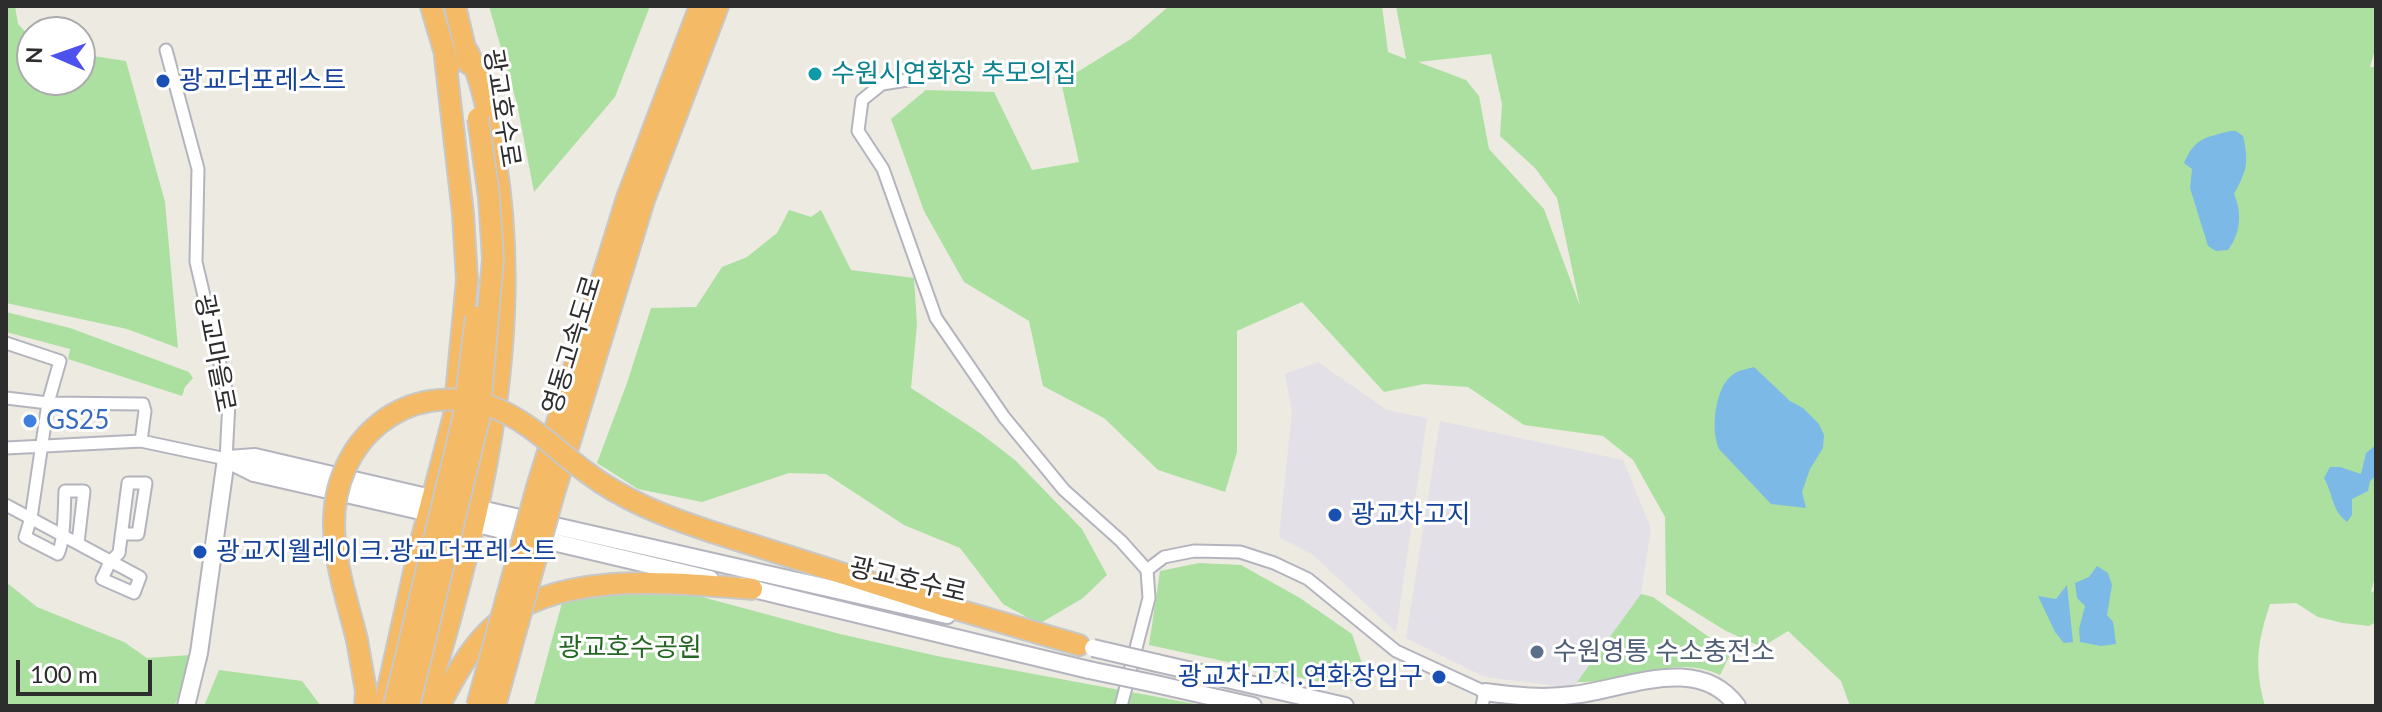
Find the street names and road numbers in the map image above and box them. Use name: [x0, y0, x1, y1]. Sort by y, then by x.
street label: 광교호수로: [477, 46, 527, 170]
street label: 영동고속도로: [536, 272, 608, 418]
street label: 광교마을로: [188, 291, 242, 415]
street label: 광교호수로: [846, 551, 970, 609]

